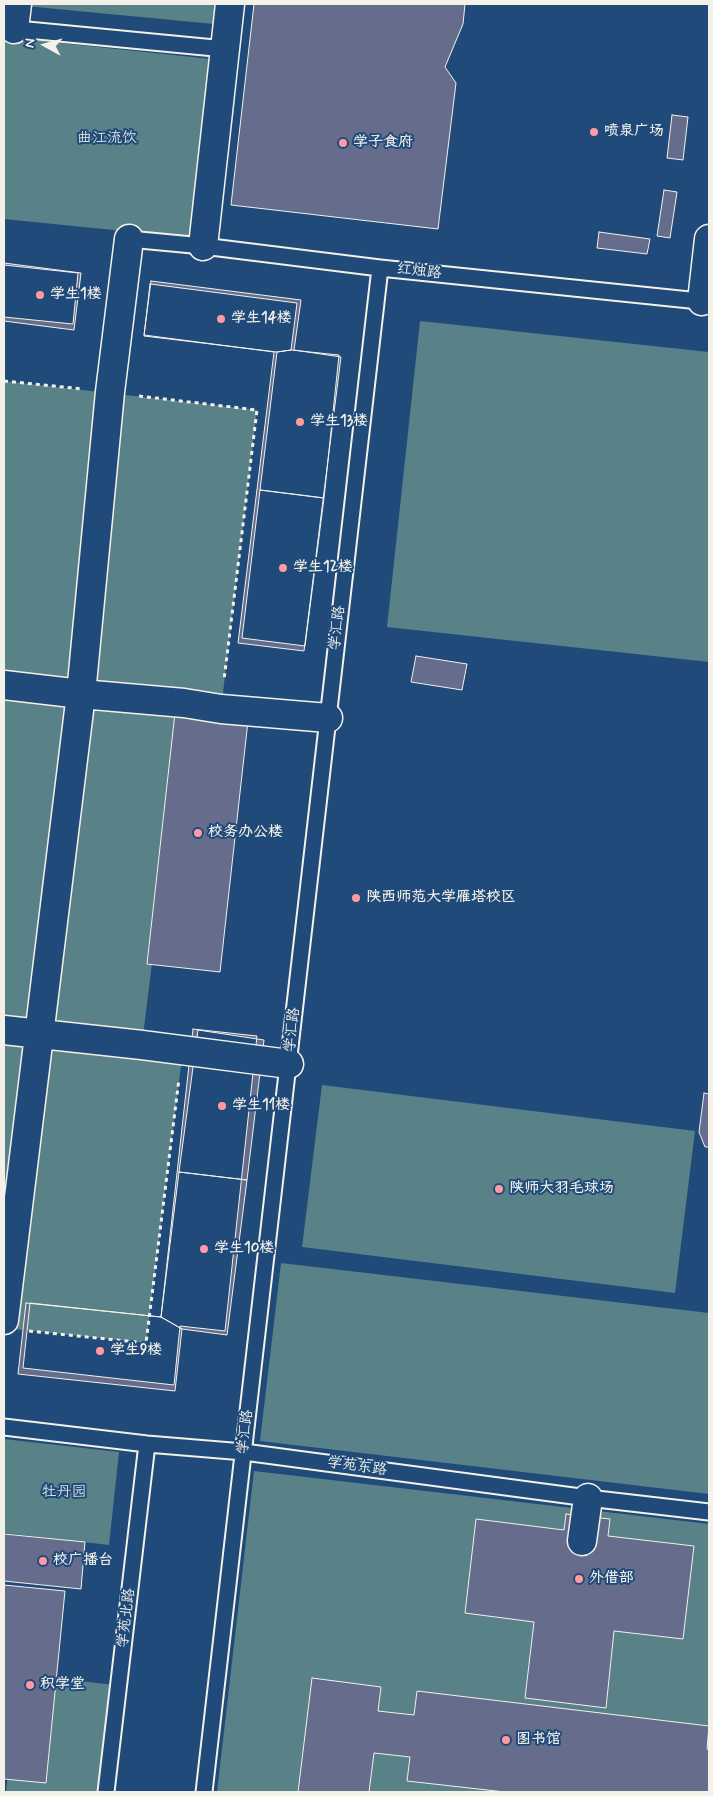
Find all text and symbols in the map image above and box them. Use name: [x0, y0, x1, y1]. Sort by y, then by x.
north arrow: [20, 20, 70, 70]
text: N: [21, 37, 40, 49]
place label: 喷泉广场: [604, 123, 664, 141]
marker: 喷泉广场: [588, 126, 600, 138]
park label: 曲江流饮: [77, 130, 137, 148]
place label: 学子食府: [353, 134, 413, 152]
marker: 学子食府: [337, 137, 349, 149]
street label: 红烛路: [396, 261, 442, 283]
place label: 学生1楼: [50, 286, 102, 304]
marker: 学生1楼: [34, 289, 46, 301]
place label: 学生14楼: [231, 310, 292, 328]
marker: 学生14楼: [215, 313, 227, 325]
place label: 学生13楼: [310, 413, 368, 431]
marker: 学生13楼: [294, 416, 306, 428]
place label: 学生12楼: [293, 559, 353, 577]
marker: 学生12楼: [277, 562, 289, 574]
street label: 学汇路: [326, 605, 350, 651]
place label: 校务办公楼: [208, 824, 283, 842]
marker: 校务办公楼: [192, 827, 204, 839]
place label: 陕西师范大学雁塔校区: [366, 889, 516, 907]
marker: 陕西师范大学雁塔校区: [350, 892, 362, 904]
street label: 学汇路: [282, 1007, 304, 1053]
place label: 学生11楼: [232, 1097, 290, 1115]
marker: 学生11楼: [216, 1100, 228, 1112]
place label: 陕师大羽毛球场: [509, 1180, 614, 1198]
marker: 陕师大羽毛球场: [493, 1183, 505, 1195]
place label: 学生10楼: [214, 1240, 274, 1258]
marker: 学生10楼: [198, 1243, 210, 1255]
place label: 学生9楼: [110, 1342, 162, 1360]
marker: 学生9楼: [94, 1345, 106, 1357]
street label: 学汇路: [234, 1409, 258, 1455]
street label: 学苑东路: [326, 1454, 388, 1480]
park label: 牡丹园: [42, 1484, 86, 1502]
place label: 校广播台: [53, 1552, 113, 1570]
marker: 校广播台: [37, 1555, 49, 1567]
place label: 外借部: [589, 1570, 634, 1588]
marker: 外借部: [573, 1573, 585, 1585]
street label: 学苑北路: [114, 1587, 140, 1649]
place label: 积学堂: [40, 1676, 85, 1694]
marker: 积学堂: [24, 1679, 36, 1691]
place label: 图书馆: [516, 1731, 561, 1749]
marker: 图书馆: [500, 1734, 512, 1746]

